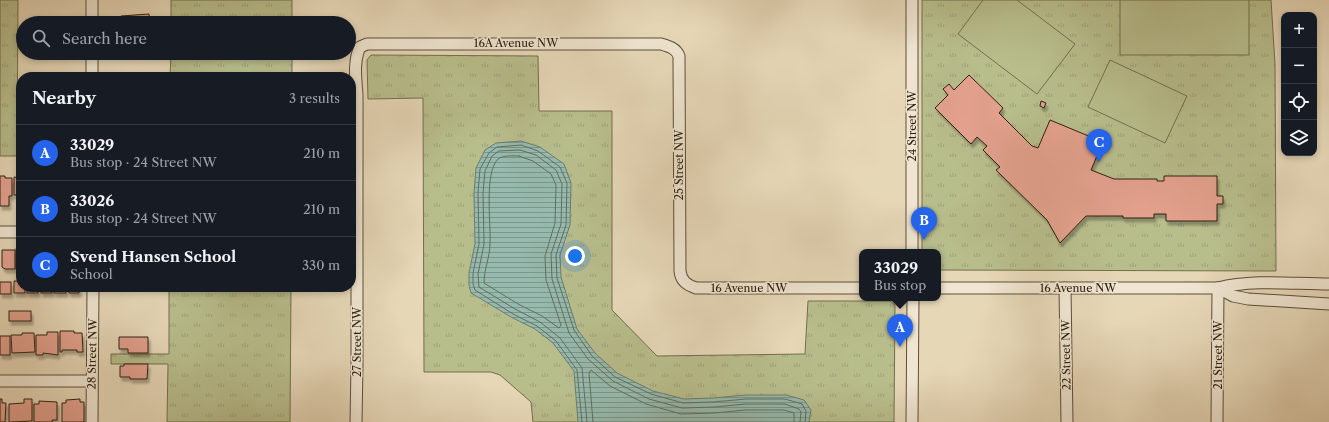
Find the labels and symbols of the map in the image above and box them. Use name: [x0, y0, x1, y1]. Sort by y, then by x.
street label: 16A Avenue NW: [474, 36, 559, 50]
street label: 24 Street NW: [905, 90, 919, 161]
street label: 25 Street NW: [672, 129, 686, 200]
pin: C: [1086, 129, 1112, 162]
pin: B: [911, 207, 937, 240]
your location: [565, 246, 585, 266]
street label: 16 Avenue NW: [711, 281, 788, 295]
street label: 16 Avenue NW: [1040, 281, 1117, 295]
street label: 27 Street NW: [350, 306, 364, 377]
pin: A: [887, 314, 913, 347]
street label: 28 Street NW: [84, 317, 100, 390]
street label: 22 Street NW: [1058, 319, 1074, 391]
street label: 21 Street NW: [1211, 319, 1225, 390]

